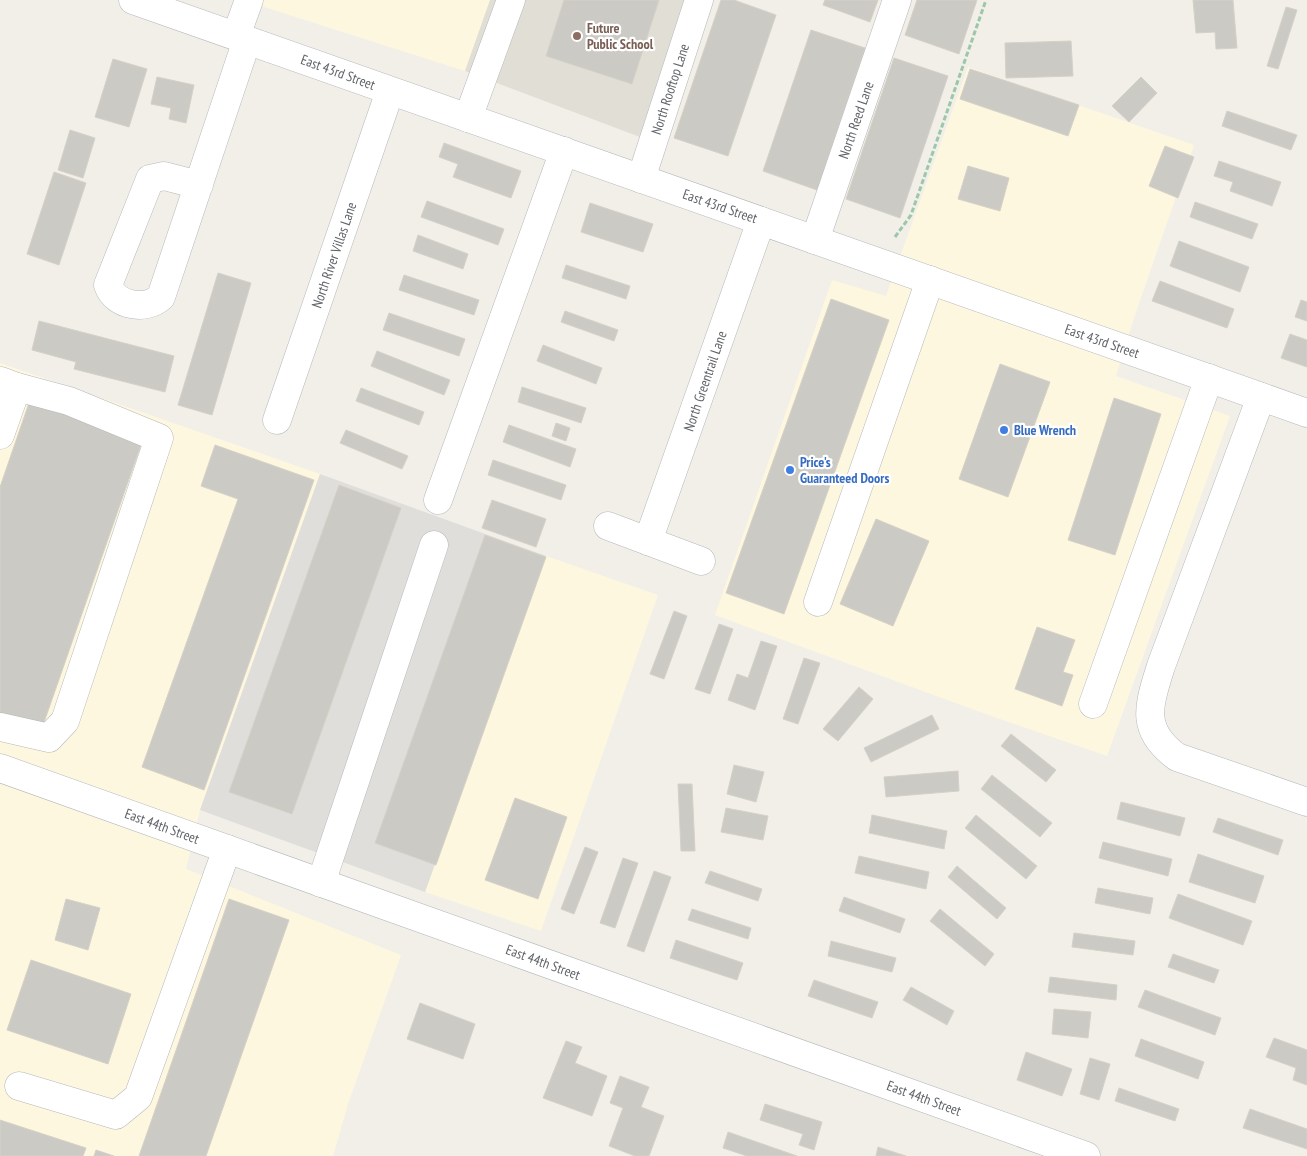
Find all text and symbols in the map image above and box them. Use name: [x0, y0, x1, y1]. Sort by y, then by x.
place label: Future Public School: [587, 19, 654, 53]
marker: Future Public School: [571, 30, 583, 42]
street label: North Rooftop Lane: [647, 41, 693, 137]
street label: East 43rd Street: [298, 50, 378, 94]
street label: North Reed Lane: [834, 79, 878, 161]
street label: East 43rd Street: [680, 185, 760, 227]
street label: North River Villas Lane: [307, 200, 361, 310]
street label: East 43rd Street: [1062, 320, 1142, 362]
street label: North Greentrail Lane: [679, 328, 731, 433]
place label: Blue Wrench: [1014, 421, 1076, 439]
marker: Blue Wrench: [998, 424, 1010, 436]
place label: Price's Guaranteed Doors: [800, 453, 889, 487]
marker: Price's Guaranteed Doors: [784, 464, 796, 476]
street label: East 44th Street: [122, 804, 202, 848]
street label: East 44th Street: [503, 940, 583, 984]
street label: East 44th Street: [884, 1076, 964, 1120]

